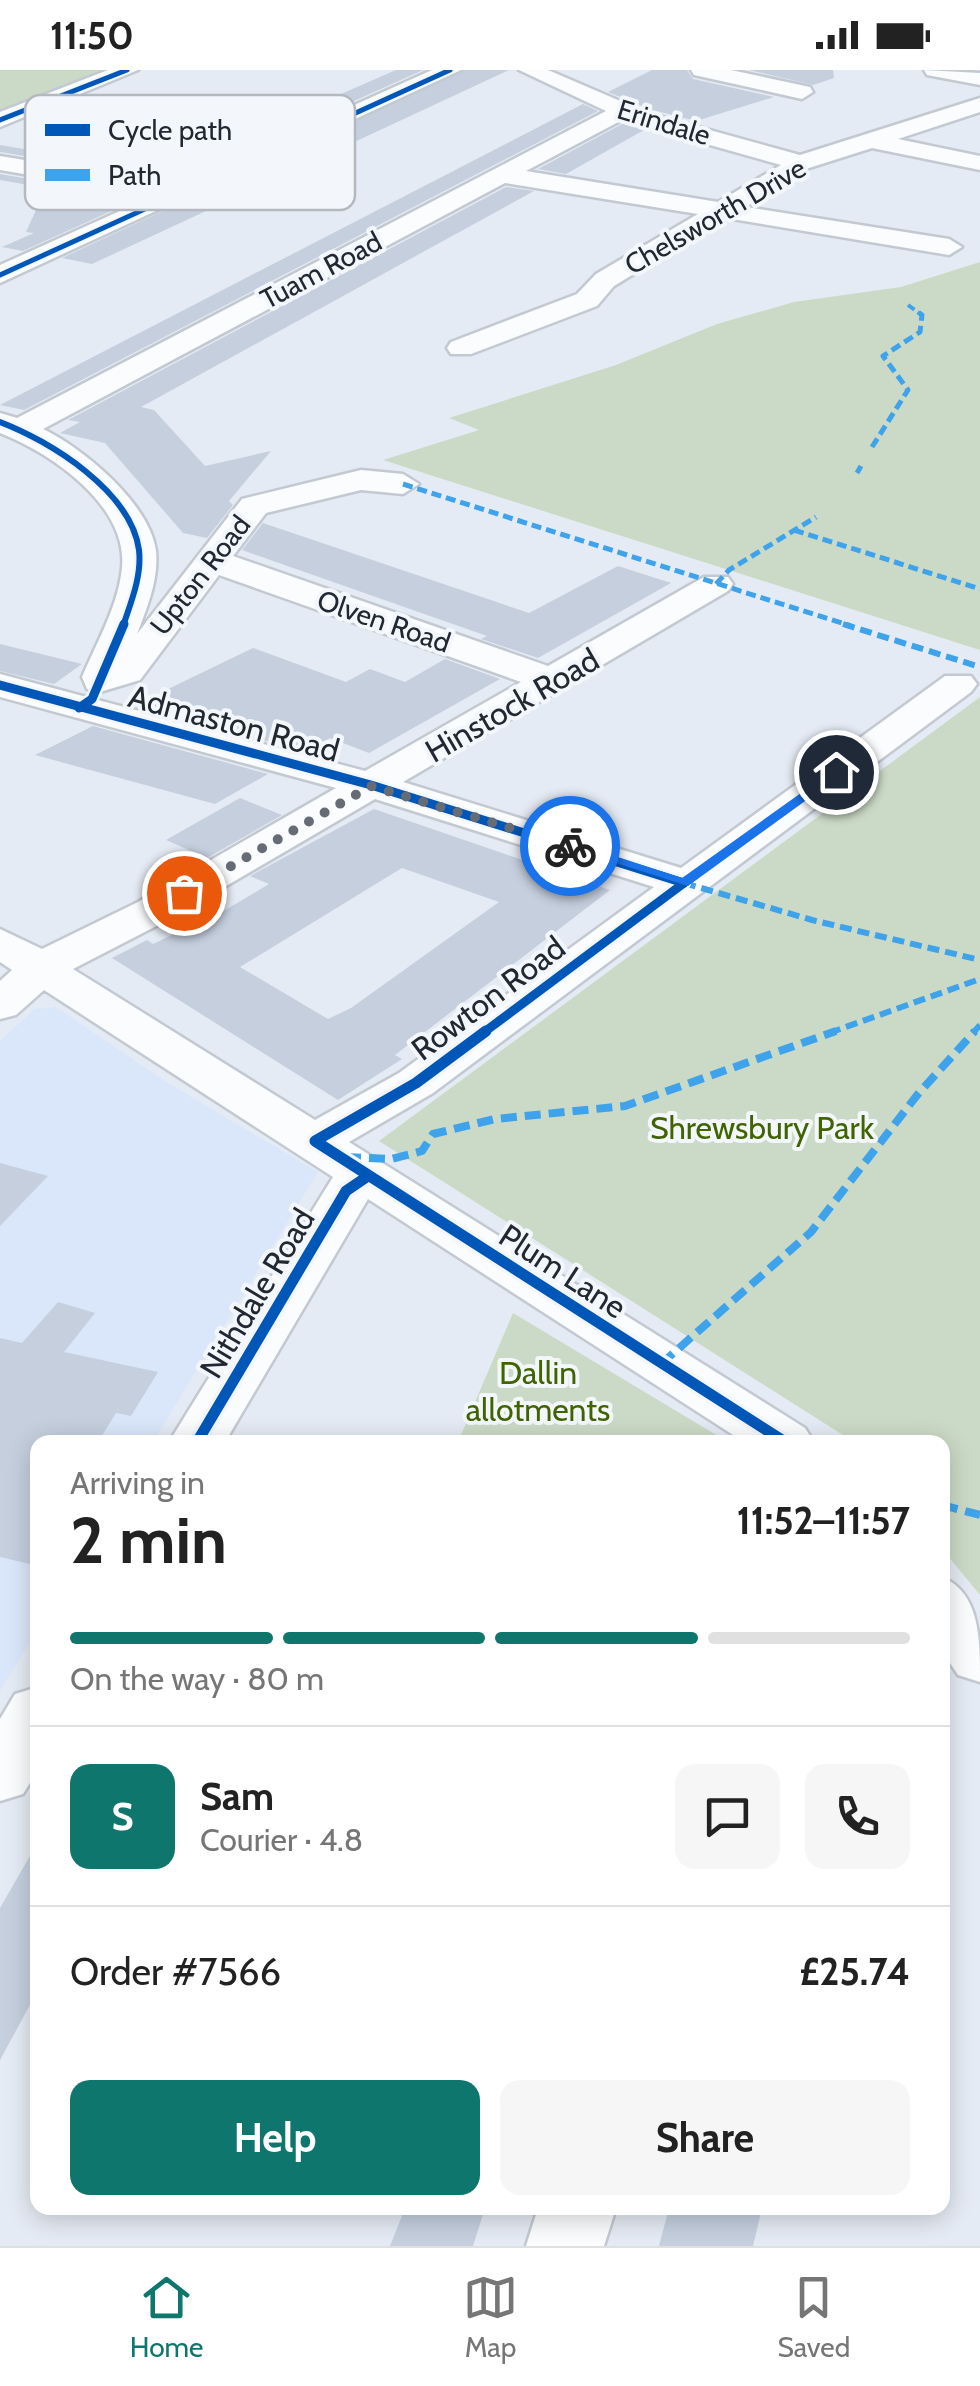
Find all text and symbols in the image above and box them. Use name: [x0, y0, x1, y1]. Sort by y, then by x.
text: 11:50: [50, 12, 134, 59]
street label: Erindale: [613, 92, 715, 152]
legend: [25, 95, 355, 210]
text: Cycle path: [108, 113, 232, 147]
street label: Chelsworth Drive: [619, 151, 811, 281]
text: Path: [108, 158, 161, 192]
street label: Tuam Road: [255, 224, 387, 316]
street label: Upton Road: [143, 508, 257, 642]
street label: Olven Road: [313, 582, 455, 660]
street label: Hinstock Road: [418, 640, 606, 770]
street label: Admaston Road: [124, 676, 344, 770]
pin: [794, 730, 879, 815]
icon: home: [809, 745, 864, 800]
courier: [520, 796, 620, 896]
icon: bike: [543, 819, 598, 874]
pin: [142, 851, 227, 936]
icon: bag: [157, 866, 212, 921]
street label: Rowton Road: [404, 928, 572, 1068]
park label: Shrewsbury Park: [650, 1108, 875, 1147]
street label: Nithdale Road: [191, 1201, 323, 1385]
street label: Plum Lane: [492, 1216, 634, 1326]
park label: Dallin allotments: [466, 1353, 610, 1429]
text: Arriving in: [70, 1463, 205, 1502]
text: 11:52–11:57: [737, 1497, 910, 1544]
text: 2 min: [70, 1500, 227, 1579]
text: On the way · 80 m: [70, 1659, 324, 1698]
button: chat: [675, 1764, 780, 1869]
button: phone: [805, 1764, 910, 1869]
text: Sam: [200, 1773, 274, 1820]
text: S: [111, 1793, 134, 1840]
text: Courier · 4.8: [200, 1820, 363, 1859]
text: Order #7566: [70, 1948, 281, 1995]
text: £25.74: [800, 1948, 910, 1995]
button: Help: [70, 2080, 480, 2195]
button: Share: [500, 2080, 910, 2195]
tab: Home: [130, 2270, 203, 2364]
tab: Map: [463, 2270, 518, 2364]
tab: Saved: [778, 2270, 850, 2364]

